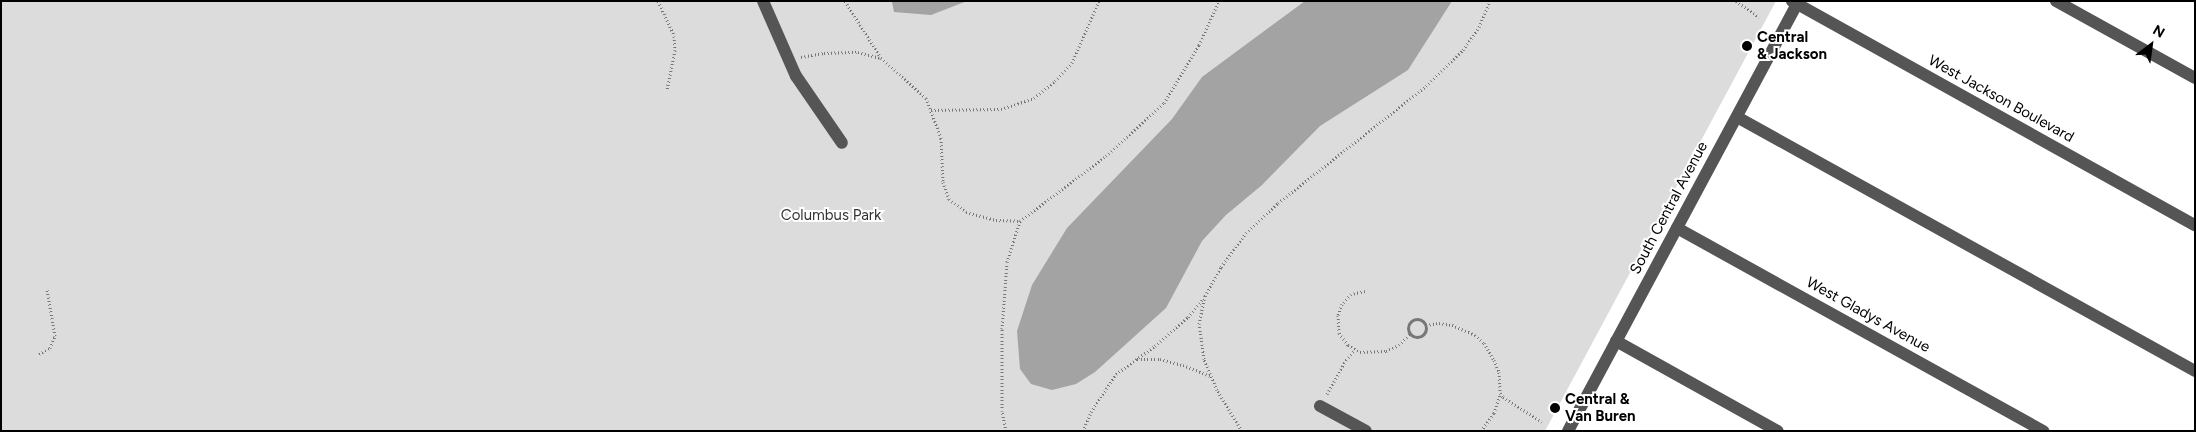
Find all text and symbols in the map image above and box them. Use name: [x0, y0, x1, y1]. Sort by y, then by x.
north arrow: [2126, 20, 2176, 70]
text: N: [2150, 22, 2168, 42]
place label: Central & Jackson: [1757, 28, 1827, 63]
marker: Central & Jackson: [1741, 40, 1753, 52]
street label: West Jackson Boulevard: [1925, 51, 2077, 147]
street label: South Central Avenue: [1626, 139, 1712, 277]
park label: Columbus Park: [781, 207, 881, 225]
street label: West Gladys Avenue: [1803, 273, 1933, 357]
place label: Central & Van Buren: [1565, 390, 1636, 425]
marker: Central & Van Buren: [1549, 402, 1561, 414]

